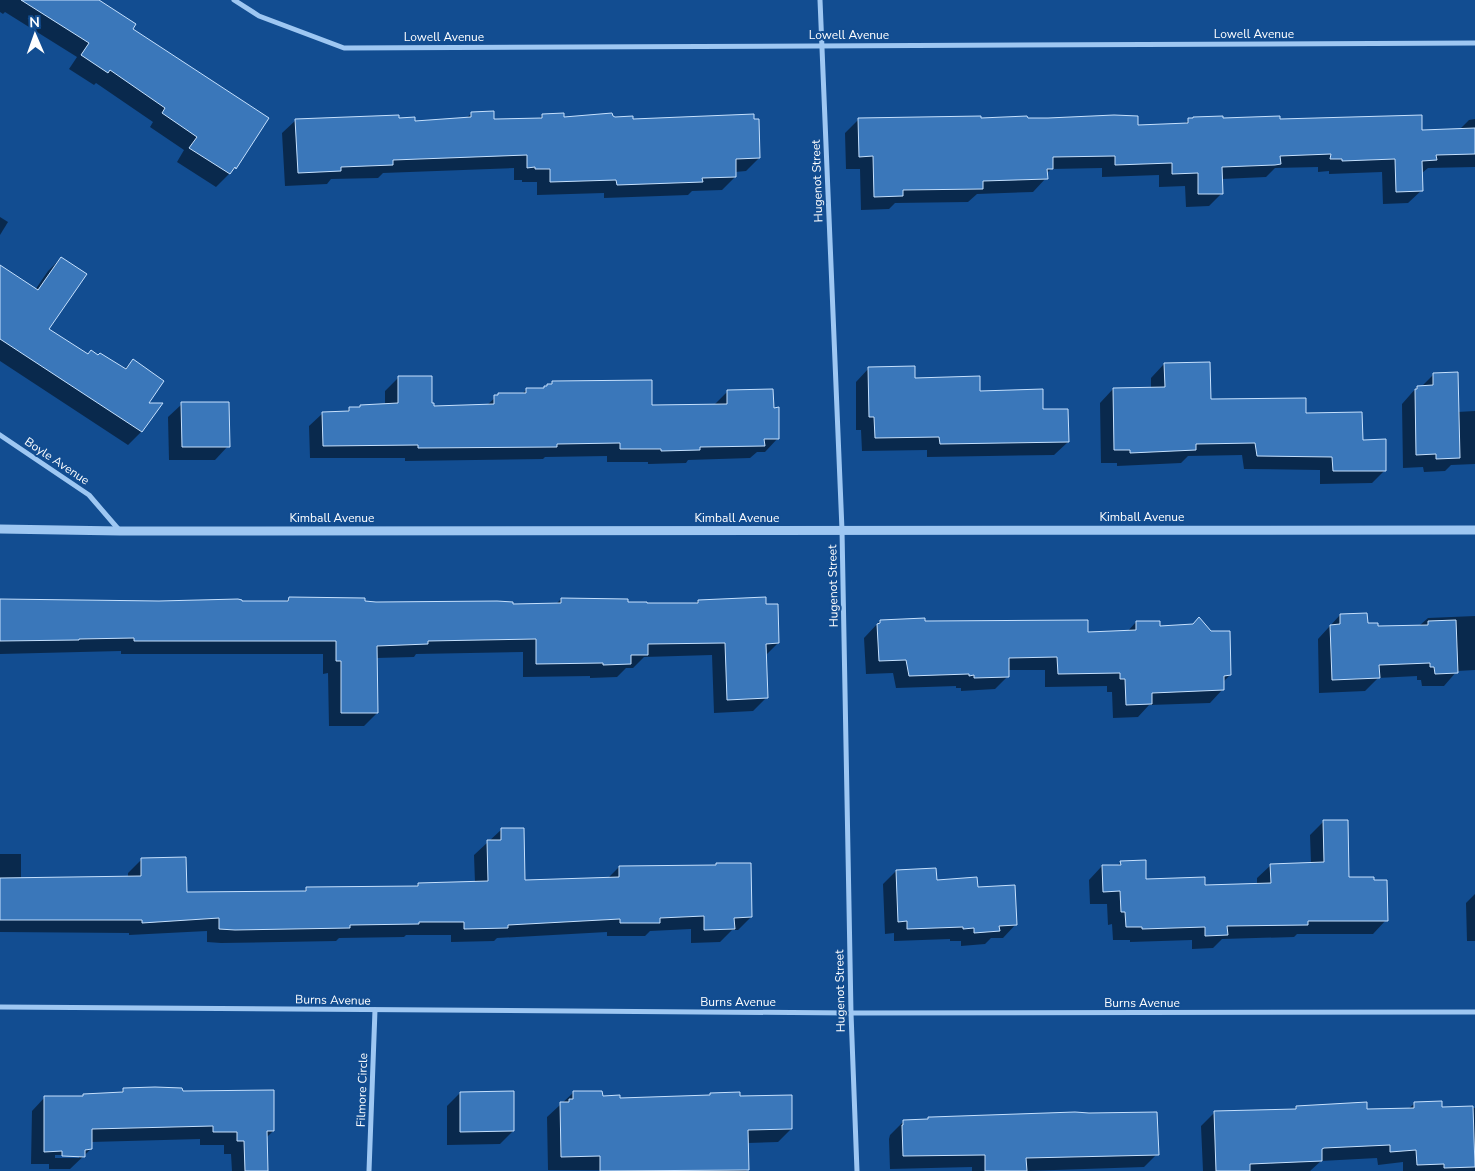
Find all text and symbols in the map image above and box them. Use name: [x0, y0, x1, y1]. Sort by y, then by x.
north arrow: [10, 10, 60, 60]
text: N: [29, 13, 40, 32]
street label: Lowell Avenue: [1214, 26, 1294, 42]
street label: Lowell Avenue: [809, 27, 889, 43]
street label: Lowell Avenue: [404, 29, 484, 45]
street label: Hugenot Street: [808, 139, 826, 223]
street label: Boyle Avenue: [22, 433, 92, 489]
street label: Kimball Avenue: [1100, 509, 1184, 525]
street label: Kimball Avenue: [290, 510, 374, 526]
street label: Kimball Avenue: [695, 510, 779, 526]
street label: Hugenot Street: [824, 544, 842, 628]
street label: Hugenot Street: [831, 949, 849, 1033]
street label: Burns Avenue: [295, 991, 371, 1009]
street label: Burns Avenue: [700, 994, 776, 1010]
street label: Burns Avenue: [1104, 995, 1180, 1011]
street label: Filmore Circle: [353, 1053, 371, 1127]

